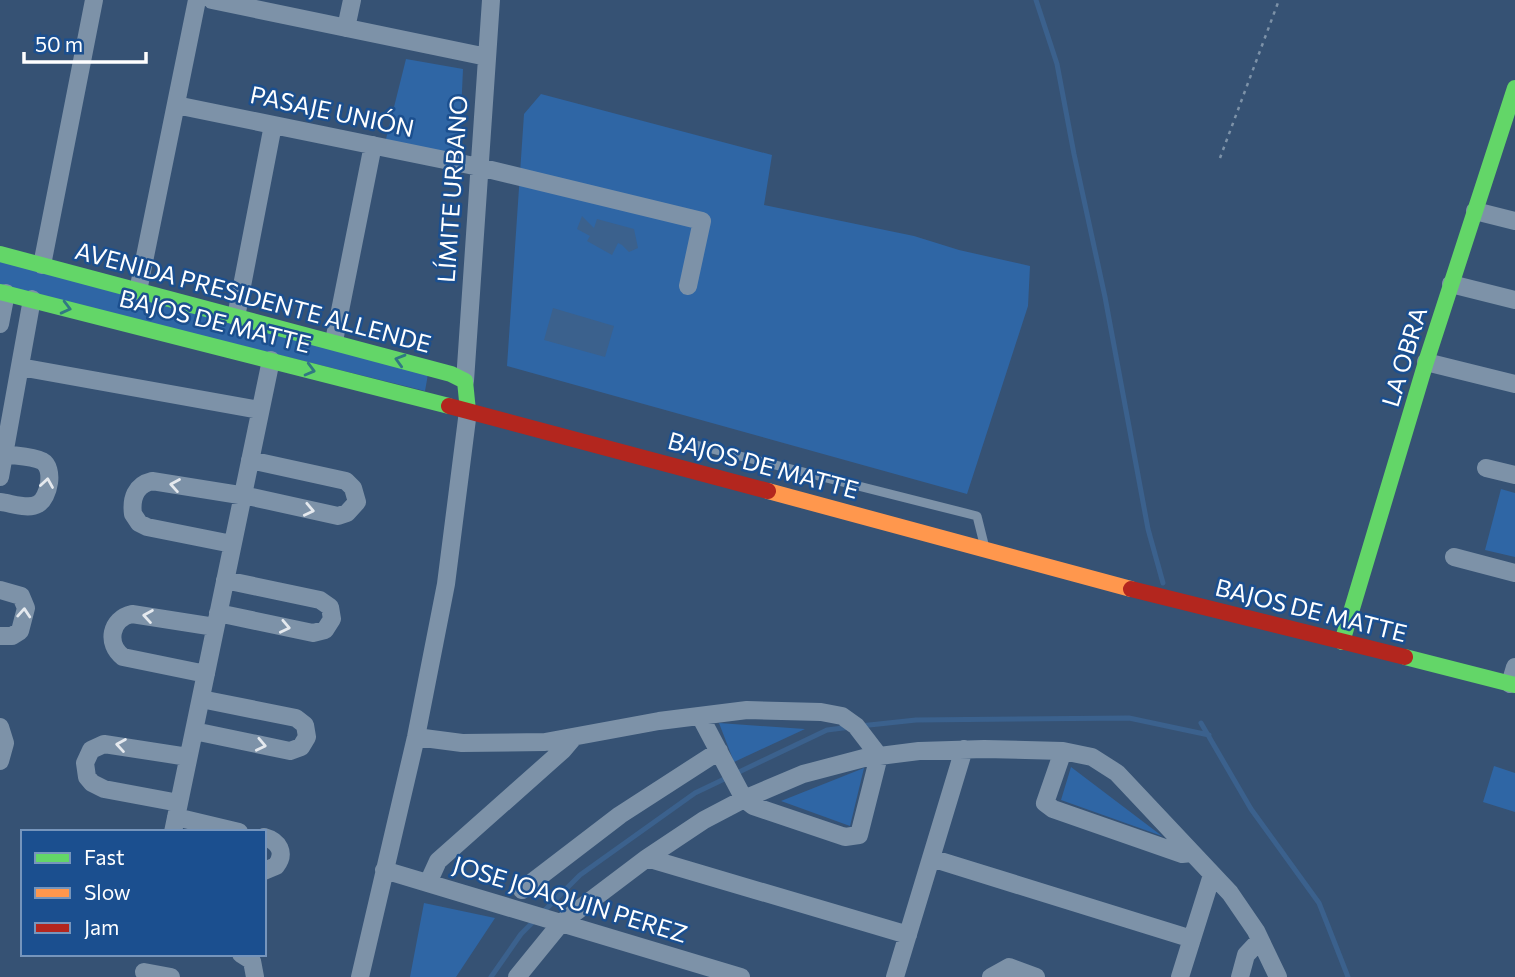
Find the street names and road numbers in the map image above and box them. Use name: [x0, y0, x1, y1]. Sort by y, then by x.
street label: PASAJE UNIÓN: [248, 79, 417, 142]
street label: LÍMITE URBANO: [430, 94, 473, 284]
street label: AVENIDA PRESIDENTE ALLENDE: [72, 235, 434, 358]
street label: BAJOS DE MATTE: [117, 283, 314, 358]
street label: LA OBRA: [1375, 303, 1432, 410]
street label: BAJOS DE MATTE: [665, 425, 862, 504]
street label: BAJOS DE MATTE: [1213, 572, 1410, 647]
street label: JOSE JOAQUIN PEREZ: [450, 849, 691, 948]

